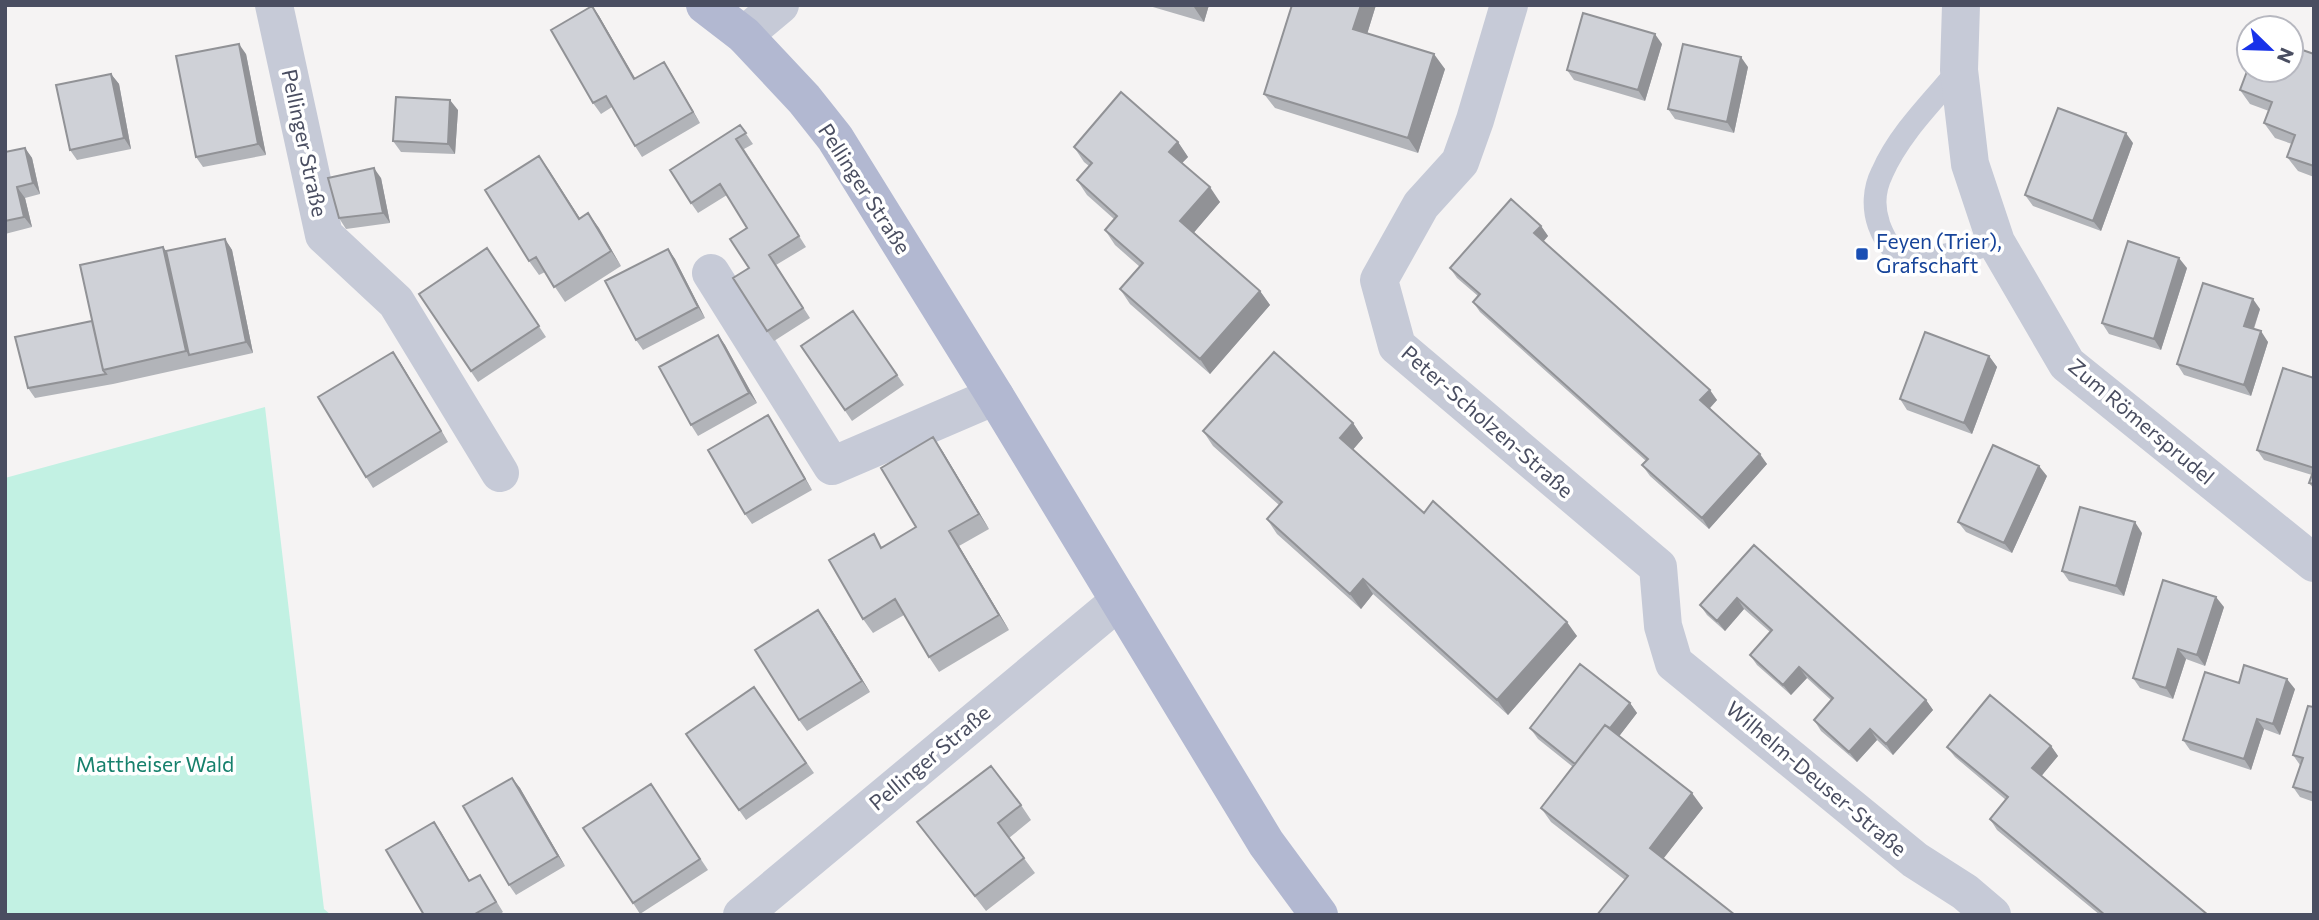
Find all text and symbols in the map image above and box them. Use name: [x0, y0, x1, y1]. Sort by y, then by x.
north arrow: [2235, 14, 2305, 84]
text: N: [2273, 45, 2299, 67]
street label: Pellinger Straße: [278, 67, 333, 219]
street label: Pellinger Straße: [814, 118, 917, 258]
place label: Feyen (Trier), Grafschaft: [1876, 228, 2002, 277]
marker: Feyen (Trier), Grafschaft: [1854, 246, 1870, 262]
street label: Peter-Scholzen-Straße: [1397, 340, 1579, 502]
street label: Zum Römersprudel: [2064, 353, 2220, 489]
street label: Wilhelm-Deuser-Straße: [1722, 695, 1912, 861]
street label: Pellinger Straße: [863, 699, 995, 815]
park label: Mattheiser Wald: [76, 751, 234, 776]

